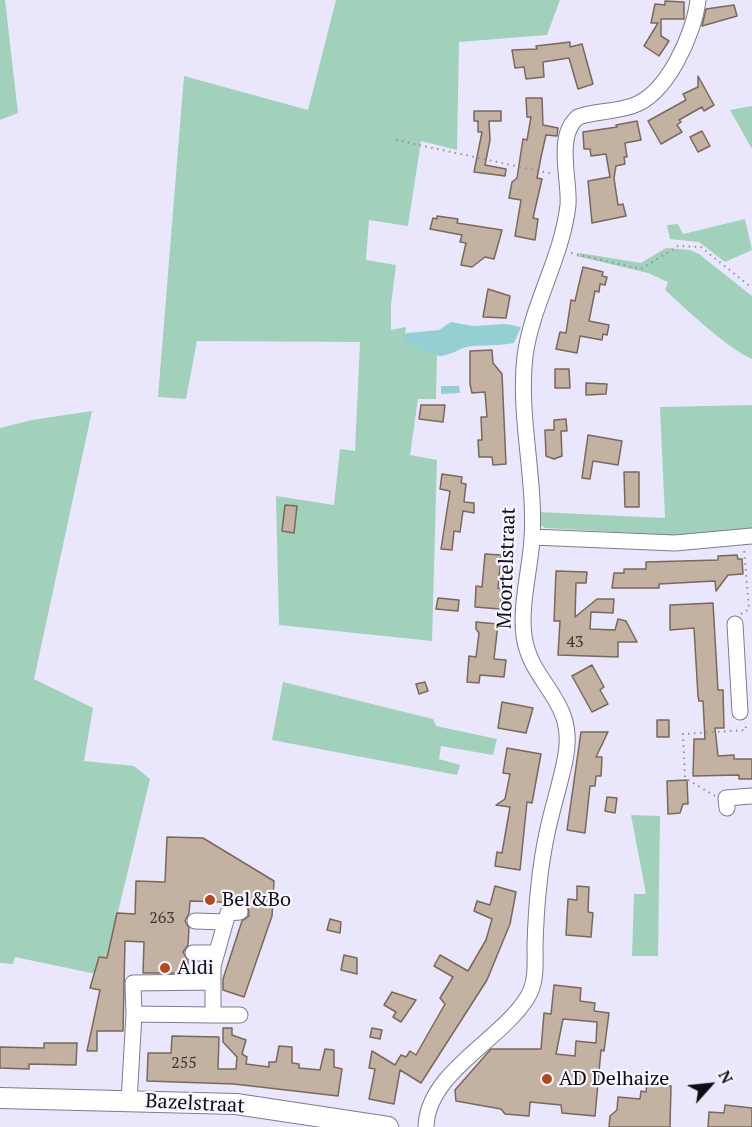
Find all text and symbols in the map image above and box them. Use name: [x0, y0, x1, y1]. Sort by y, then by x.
street label: Moortelstraat: [493, 507, 521, 629]
house number: 43: [566, 632, 584, 652]
place label: Bel&Bo: [222, 888, 291, 912]
marker: Bel&Bo: [203, 893, 217, 907]
house number: 263: [149, 908, 175, 928]
place label: Aldi: [177, 956, 214, 980]
marker: Aldi: [158, 961, 172, 975]
house number: 255: [171, 1053, 197, 1073]
north arrow: [680, 1055, 740, 1115]
text: N: [713, 1066, 739, 1087]
place label: AD Delhaize: [559, 1067, 669, 1091]
marker: AD Delhaize: [540, 1072, 554, 1086]
street label: Bazelstraat: [145, 1089, 245, 1119]

